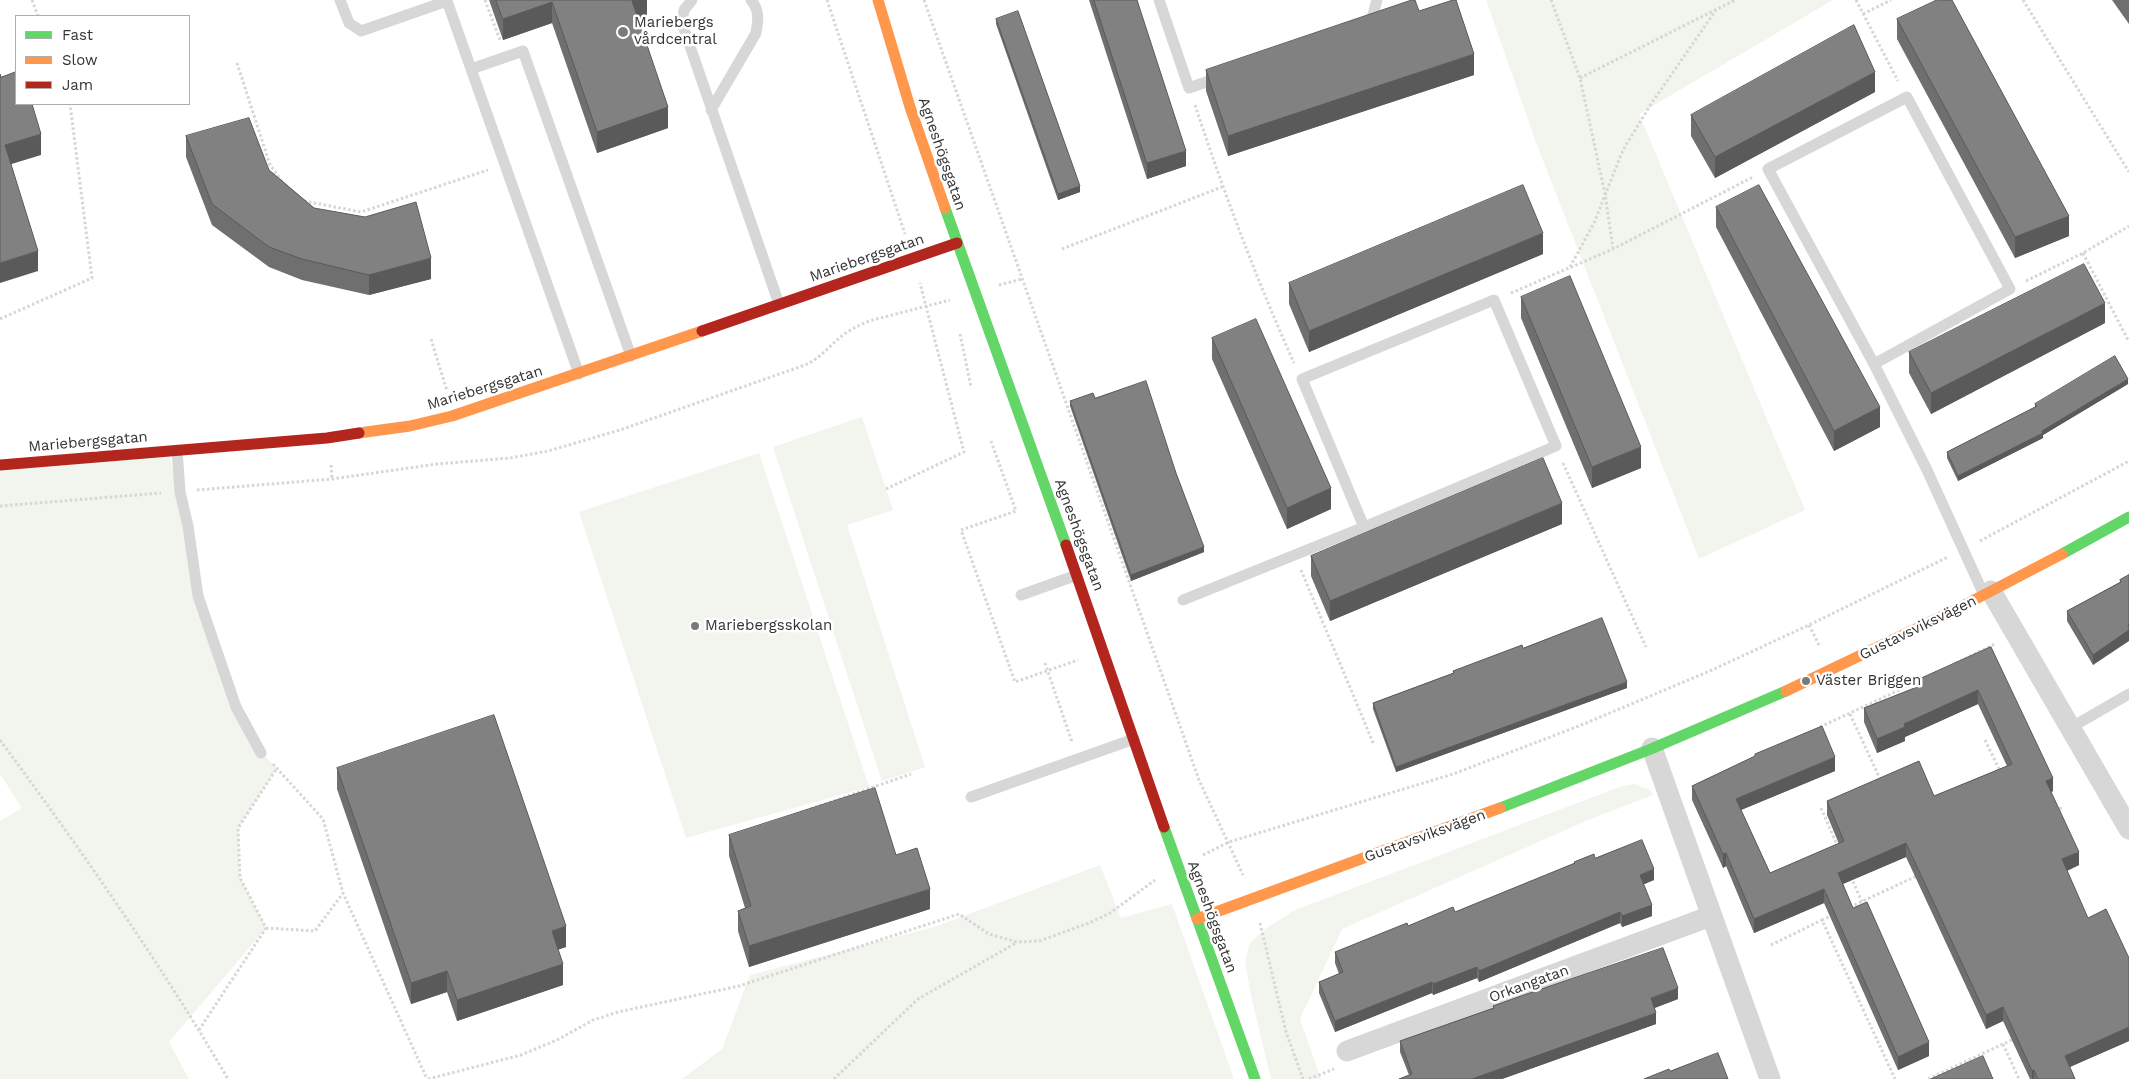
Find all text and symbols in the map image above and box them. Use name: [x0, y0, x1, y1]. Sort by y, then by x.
place label: Mariebergs vårdcentral: [634, 14, 717, 49]
legend: [15, 15, 190, 105]
marker: Mariebergs vårdcentral: [616, 25, 630, 39]
text: Fast: [62, 26, 93, 44]
text: Slow: [62, 51, 98, 69]
text: Jam: [62, 76, 93, 94]
street label: Agneshögsgatan: [914, 95, 970, 213]
street label: Mariebergsgatan: [807, 230, 927, 286]
street label: Mariebergsgatan: [425, 362, 545, 414]
street label: Mariebergsgatan: [27, 428, 149, 456]
street label: Agneshögsgatan: [1050, 476, 1108, 594]
street label: Gustavsviksvägen: [1857, 592, 1979, 664]
place label: Mariebergsskolan: [705, 617, 832, 635]
marker: Mariebergsskolan: [689, 620, 701, 632]
place label: Väster Briggen: [1816, 672, 1921, 690]
marker: Väster Briggen: [1800, 675, 1812, 687]
street label: Gustavsviksvägen: [1362, 806, 1488, 866]
street label: Agneshögsgatan: [1183, 858, 1241, 976]
street label: Orkangatan: [1487, 961, 1571, 1007]

